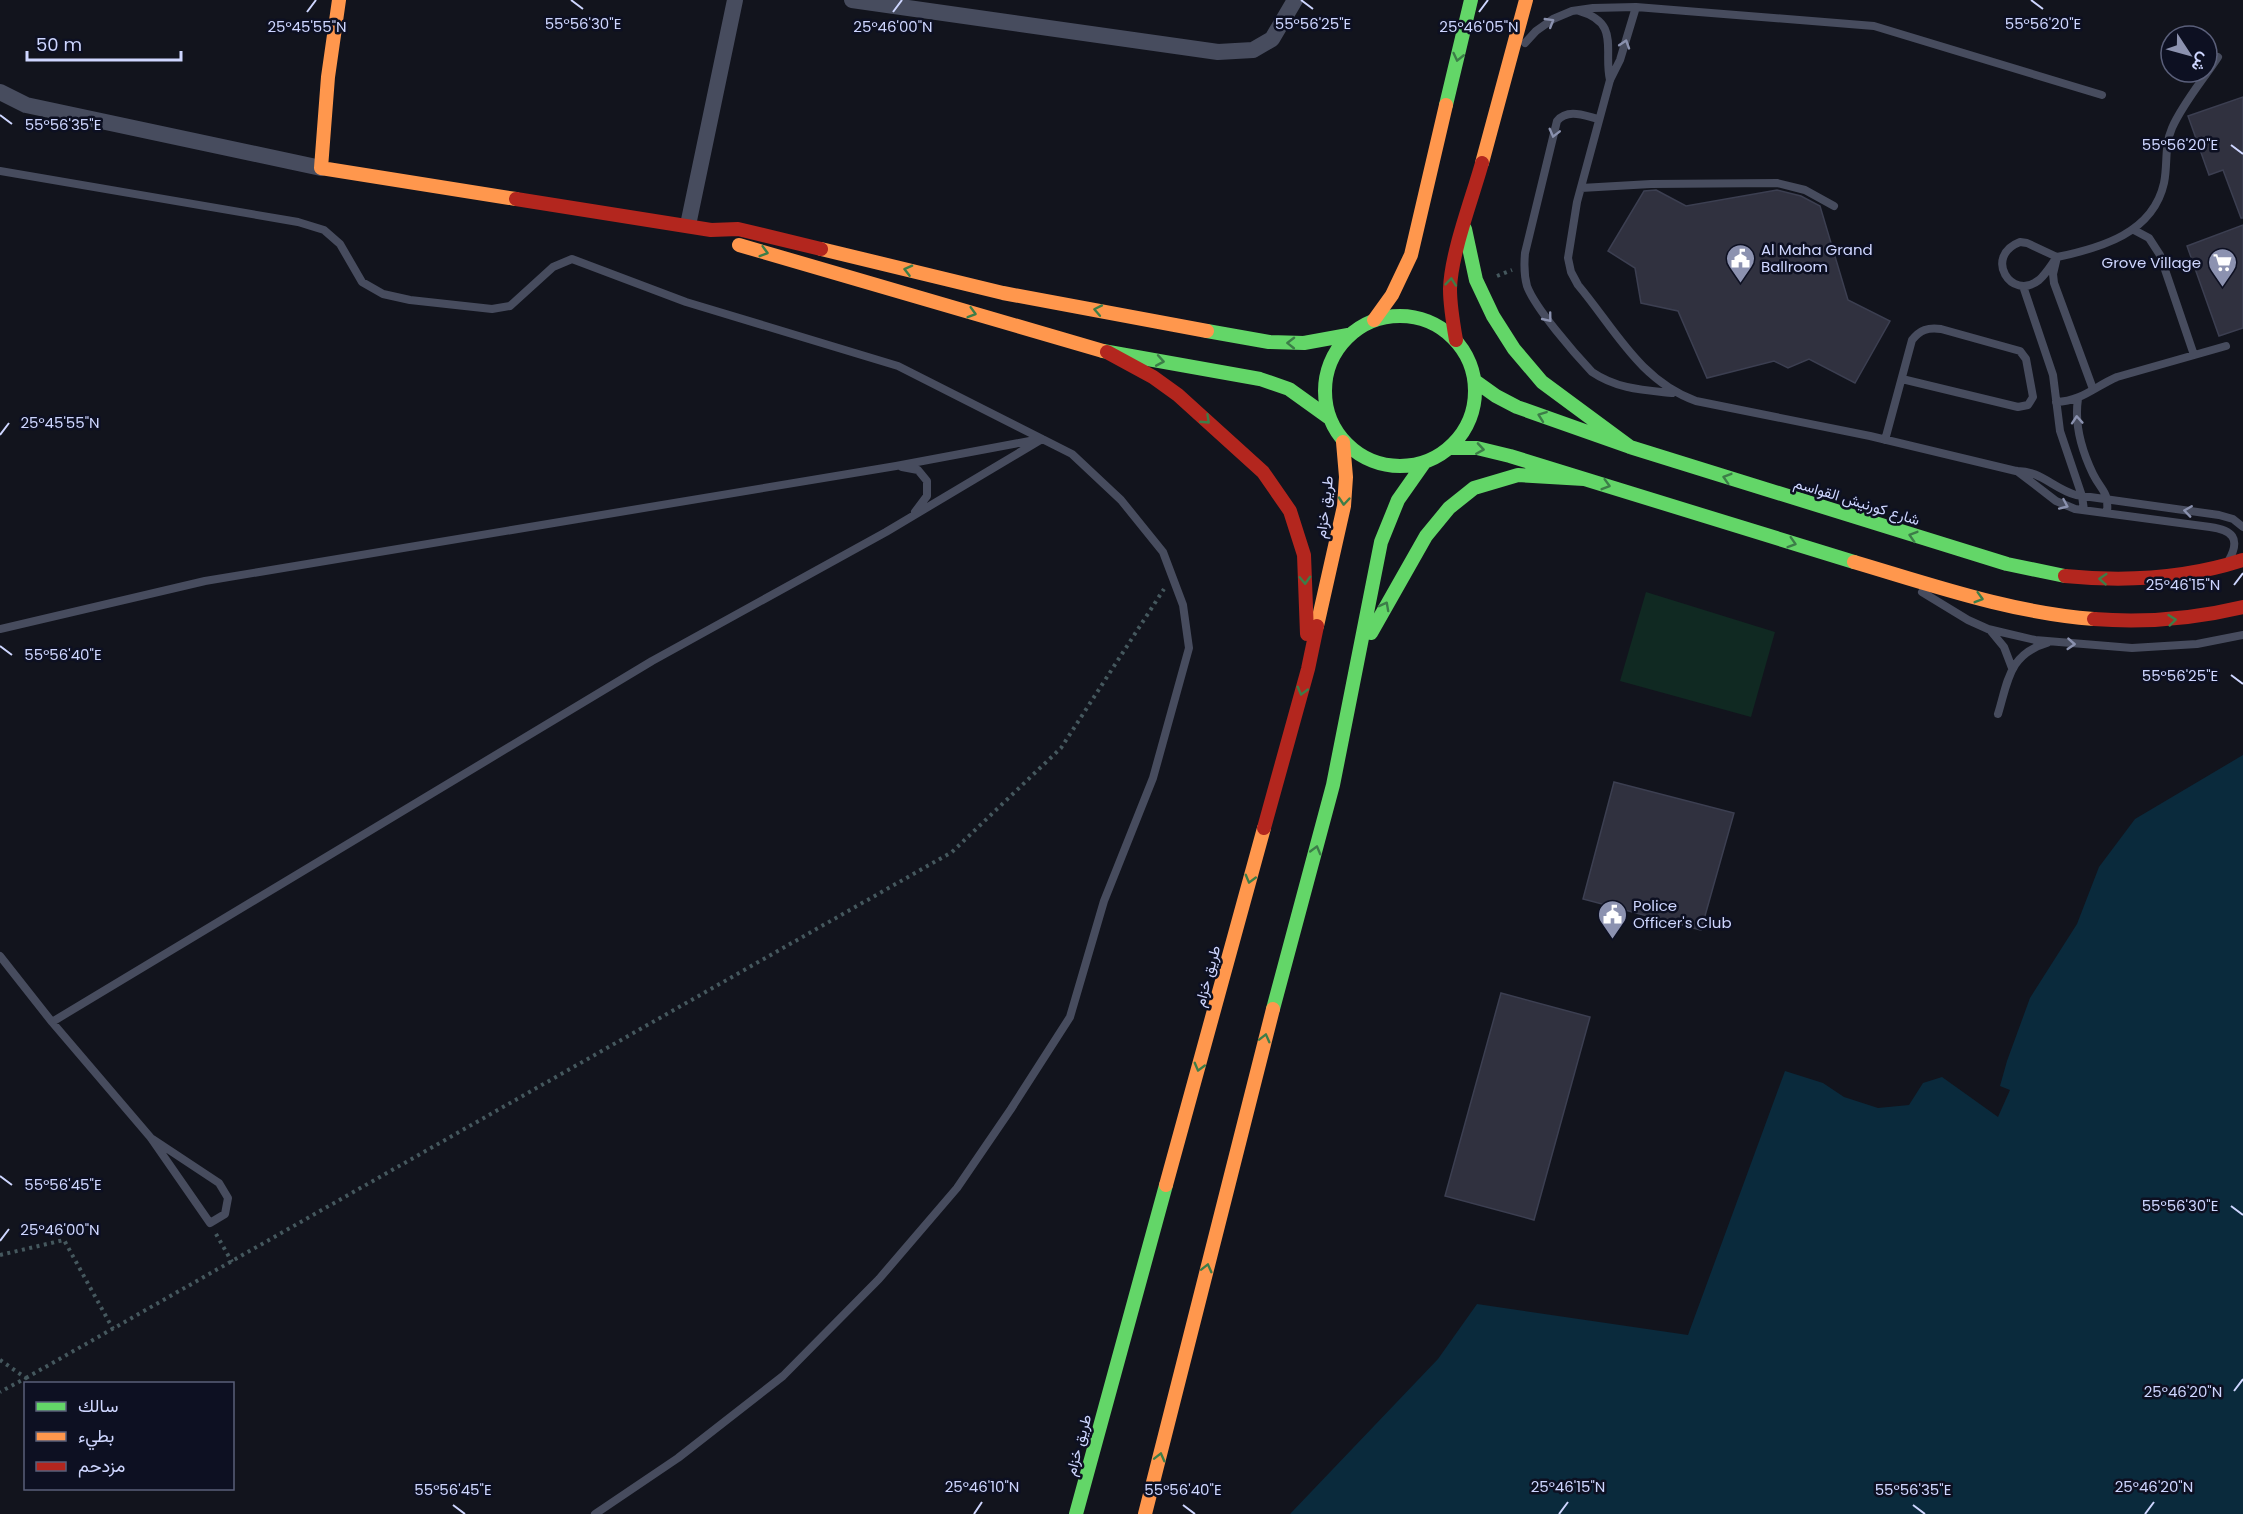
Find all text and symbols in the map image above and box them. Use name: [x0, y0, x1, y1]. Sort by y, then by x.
text: 55°56'30"E: [545, 13, 621, 34]
text: 55°56'25"E: [1275, 13, 1351, 34]
text: 55°56'20"E: [2005, 13, 2081, 34]
text: 25°45'55"N: [267, 16, 347, 37]
text: 25°46'00"N: [853, 16, 933, 37]
text: 25°46'05"N: [1439, 16, 1519, 37]
one-way arrow: [1544, 18, 1554, 30]
scale bar: [27, 24, 182, 62]
north arrow: [2159, 24, 2219, 84]
text: 50 m: [36, 32, 82, 57]
one-way arrow: [1618, 39, 1630, 50]
text: ش: [2186, 48, 2216, 77]
one-way arrow: [1452, 52, 1465, 62]
text: 55°56'35"E: [25, 114, 101, 135]
one-way arrow: [1548, 128, 1561, 138]
text: 55°56'20"E: [2142, 134, 2218, 155]
place label: Al Maha Grand Ballroom: [1761, 239, 1873, 277]
public building icon: Al Maha Grand Ballroom: [1724, 242, 1756, 284]
one-way arrow: [758, 245, 769, 257]
supermarket icon: Grove Village: [2206, 246, 2238, 288]
place label: Grove Village: [2102, 252, 2201, 273]
one-way arrow: [903, 264, 913, 277]
one-way arrow: [1445, 277, 1457, 286]
one-way arrow: [1094, 304, 1104, 317]
one-way arrow: [966, 305, 976, 318]
one-way arrow: [1540, 311, 1551, 322]
one-way arrow: [1286, 337, 1295, 349]
one-way arrow: [1155, 354, 1165, 367]
one-way arrow: [1537, 411, 1548, 423]
text: 25°45'55"N: [20, 412, 100, 433]
one-way arrow: [1199, 413, 1210, 424]
one-way arrow: [2071, 415, 2084, 424]
one-way arrow: [1476, 443, 1485, 455]
street label: شارع كورنيش القواسم: [1791, 472, 1923, 531]
one-way arrow: [1722, 473, 1733, 485]
street label: طريق خزام: [1310, 474, 1338, 540]
one-way arrow: [1600, 478, 1611, 490]
one-way arrow: [1338, 496, 1351, 505]
one-way arrow: [2057, 497, 2068, 509]
one-way arrow: [2183, 505, 2192, 517]
one-way arrow: [1908, 531, 1919, 543]
one-way arrow: [1786, 536, 1797, 548]
one-way arrow: [2098, 573, 2107, 586]
text: 25°46'15"N: [2146, 574, 2220, 595]
one-way arrow: [1299, 575, 1311, 584]
one-way arrow: [1973, 591, 1984, 603]
one-way arrow: [1378, 602, 1389, 613]
one-way arrow: [2167, 614, 2176, 627]
one-way arrow: [2067, 637, 2076, 650]
text: 55°56'40"E: [24, 644, 102, 665]
text: 55°56'25"E: [2142, 665, 2218, 686]
one-way arrow: [1297, 685, 1309, 696]
one-way arrow: [1308, 845, 1321, 855]
one-way arrow: [1245, 874, 1258, 884]
place label: Police Officer's Club: [1633, 895, 1732, 933]
public building icon: Police Officer's Club: [1596, 898, 1628, 940]
street label: طريق خزام: [1189, 943, 1225, 1009]
one-way arrow: [1258, 1034, 1271, 1044]
one-way arrow: [1194, 1061, 1206, 1072]
text: 55°56'45"E: [24, 1174, 102, 1195]
text: 55°56'30"E: [2142, 1195, 2218, 1216]
text: 25°46'00"N: [20, 1219, 100, 1240]
one-way arrow: [1200, 1263, 1213, 1273]
text: 25°46'20"N: [2144, 1381, 2222, 1402]
legend: [24, 1382, 234, 1490]
text: سالك: [78, 1393, 118, 1418]
street label: طريق خزام: [1060, 1412, 1096, 1478]
text: بطيء: [78, 1423, 114, 1451]
one-way arrow: [1152, 1452, 1165, 1462]
text: مزدحم: [78, 1453, 125, 1478]
text: 25°46'10"N: [945, 1476, 1019, 1497]
text: 25°46'15"N: [1531, 1476, 1605, 1497]
text: 25°46'20"N: [2115, 1476, 2193, 1497]
text: 55°56'45"E: [414, 1479, 492, 1500]
text: 55°56'40"E: [1144, 1479, 1222, 1500]
text: 55°56'35"E: [1875, 1479, 1951, 1500]

